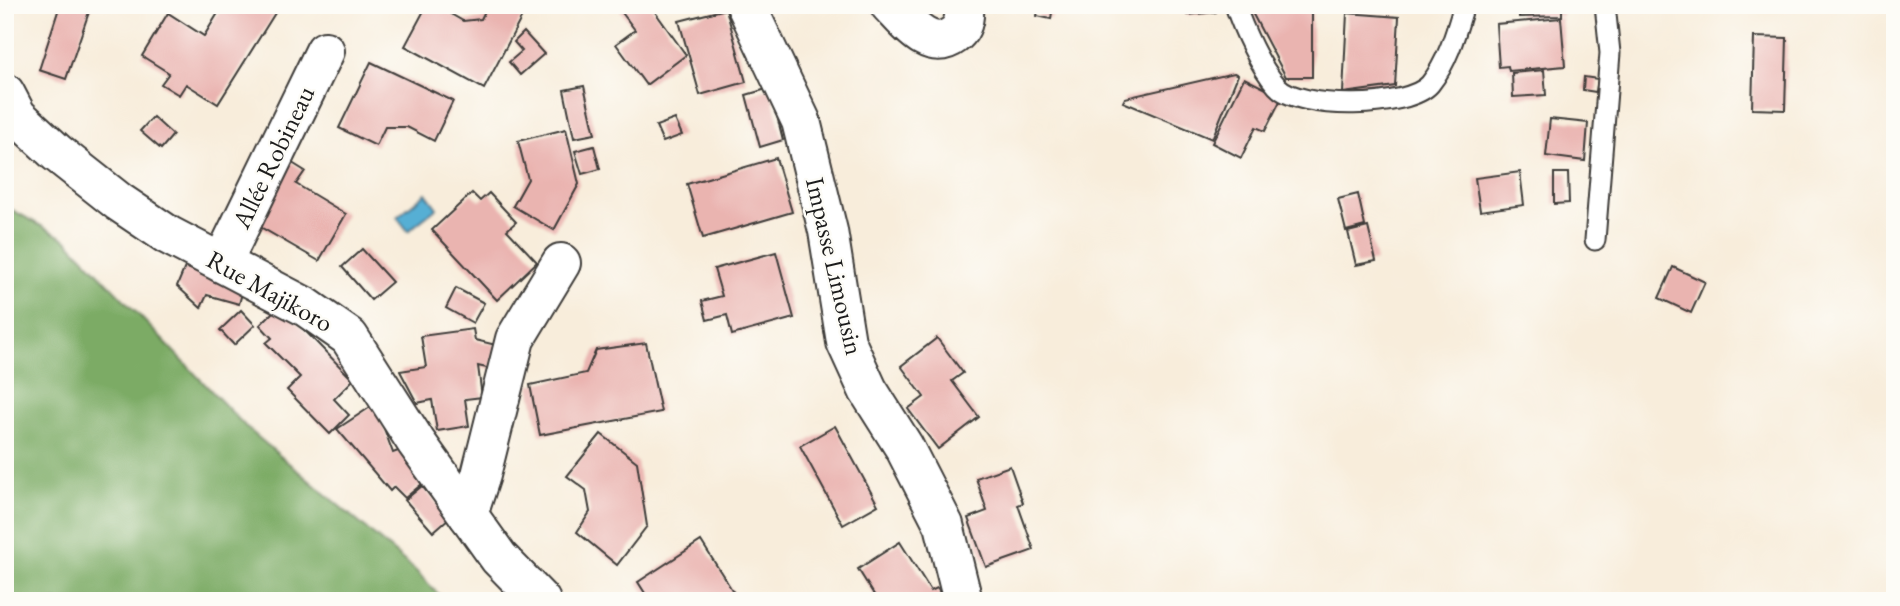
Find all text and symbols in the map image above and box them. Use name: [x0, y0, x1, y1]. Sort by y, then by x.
street label: Allée Robineau: [223, 80, 322, 235]
street label: Impasse Limousin: [798, 174, 872, 358]
street label: Rue Majikoro: [201, 242, 339, 340]

